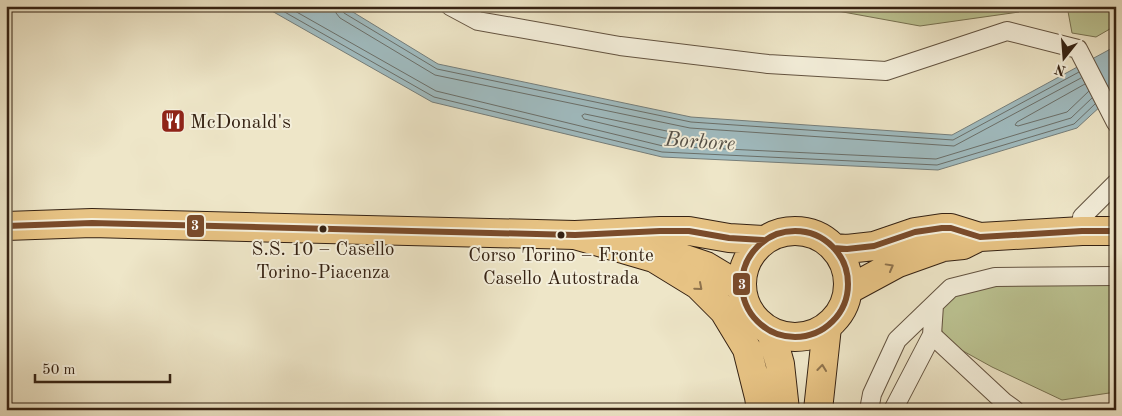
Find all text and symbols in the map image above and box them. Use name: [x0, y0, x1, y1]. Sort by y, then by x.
north arrow: [1040, 32, 1090, 82]
text: N: [1053, 61, 1068, 78]
restaurant icon: McDonald's: [160, 108, 186, 134]
place label: McDonald's: [190, 113, 291, 133]
water label: Borbore: [663, 129, 736, 155]
line badge: 3: [186, 214, 205, 238]
text: 3: [191, 219, 199, 233]
marker: S.S. 10 – Casello Torino-Piacenza: [318, 224, 328, 234]
marker: Corso Torino – Fronte Casello Autostrada: [556, 230, 566, 240]
place label: S.S. 10 – Casello Torino-Piacenza: [252, 241, 394, 283]
place label: Corso Torino – Fronte Casello Autostrada: [468, 247, 654, 289]
one-way arrow: [885, 263, 894, 273]
line badge: 3: [732, 272, 751, 296]
text: 3: [738, 278, 746, 292]
one-way arrow: [694, 281, 703, 290]
scale bar: [35, 351, 170, 383]
text: 50 m: [42, 363, 76, 378]
one-way arrow: [816, 364, 827, 372]

